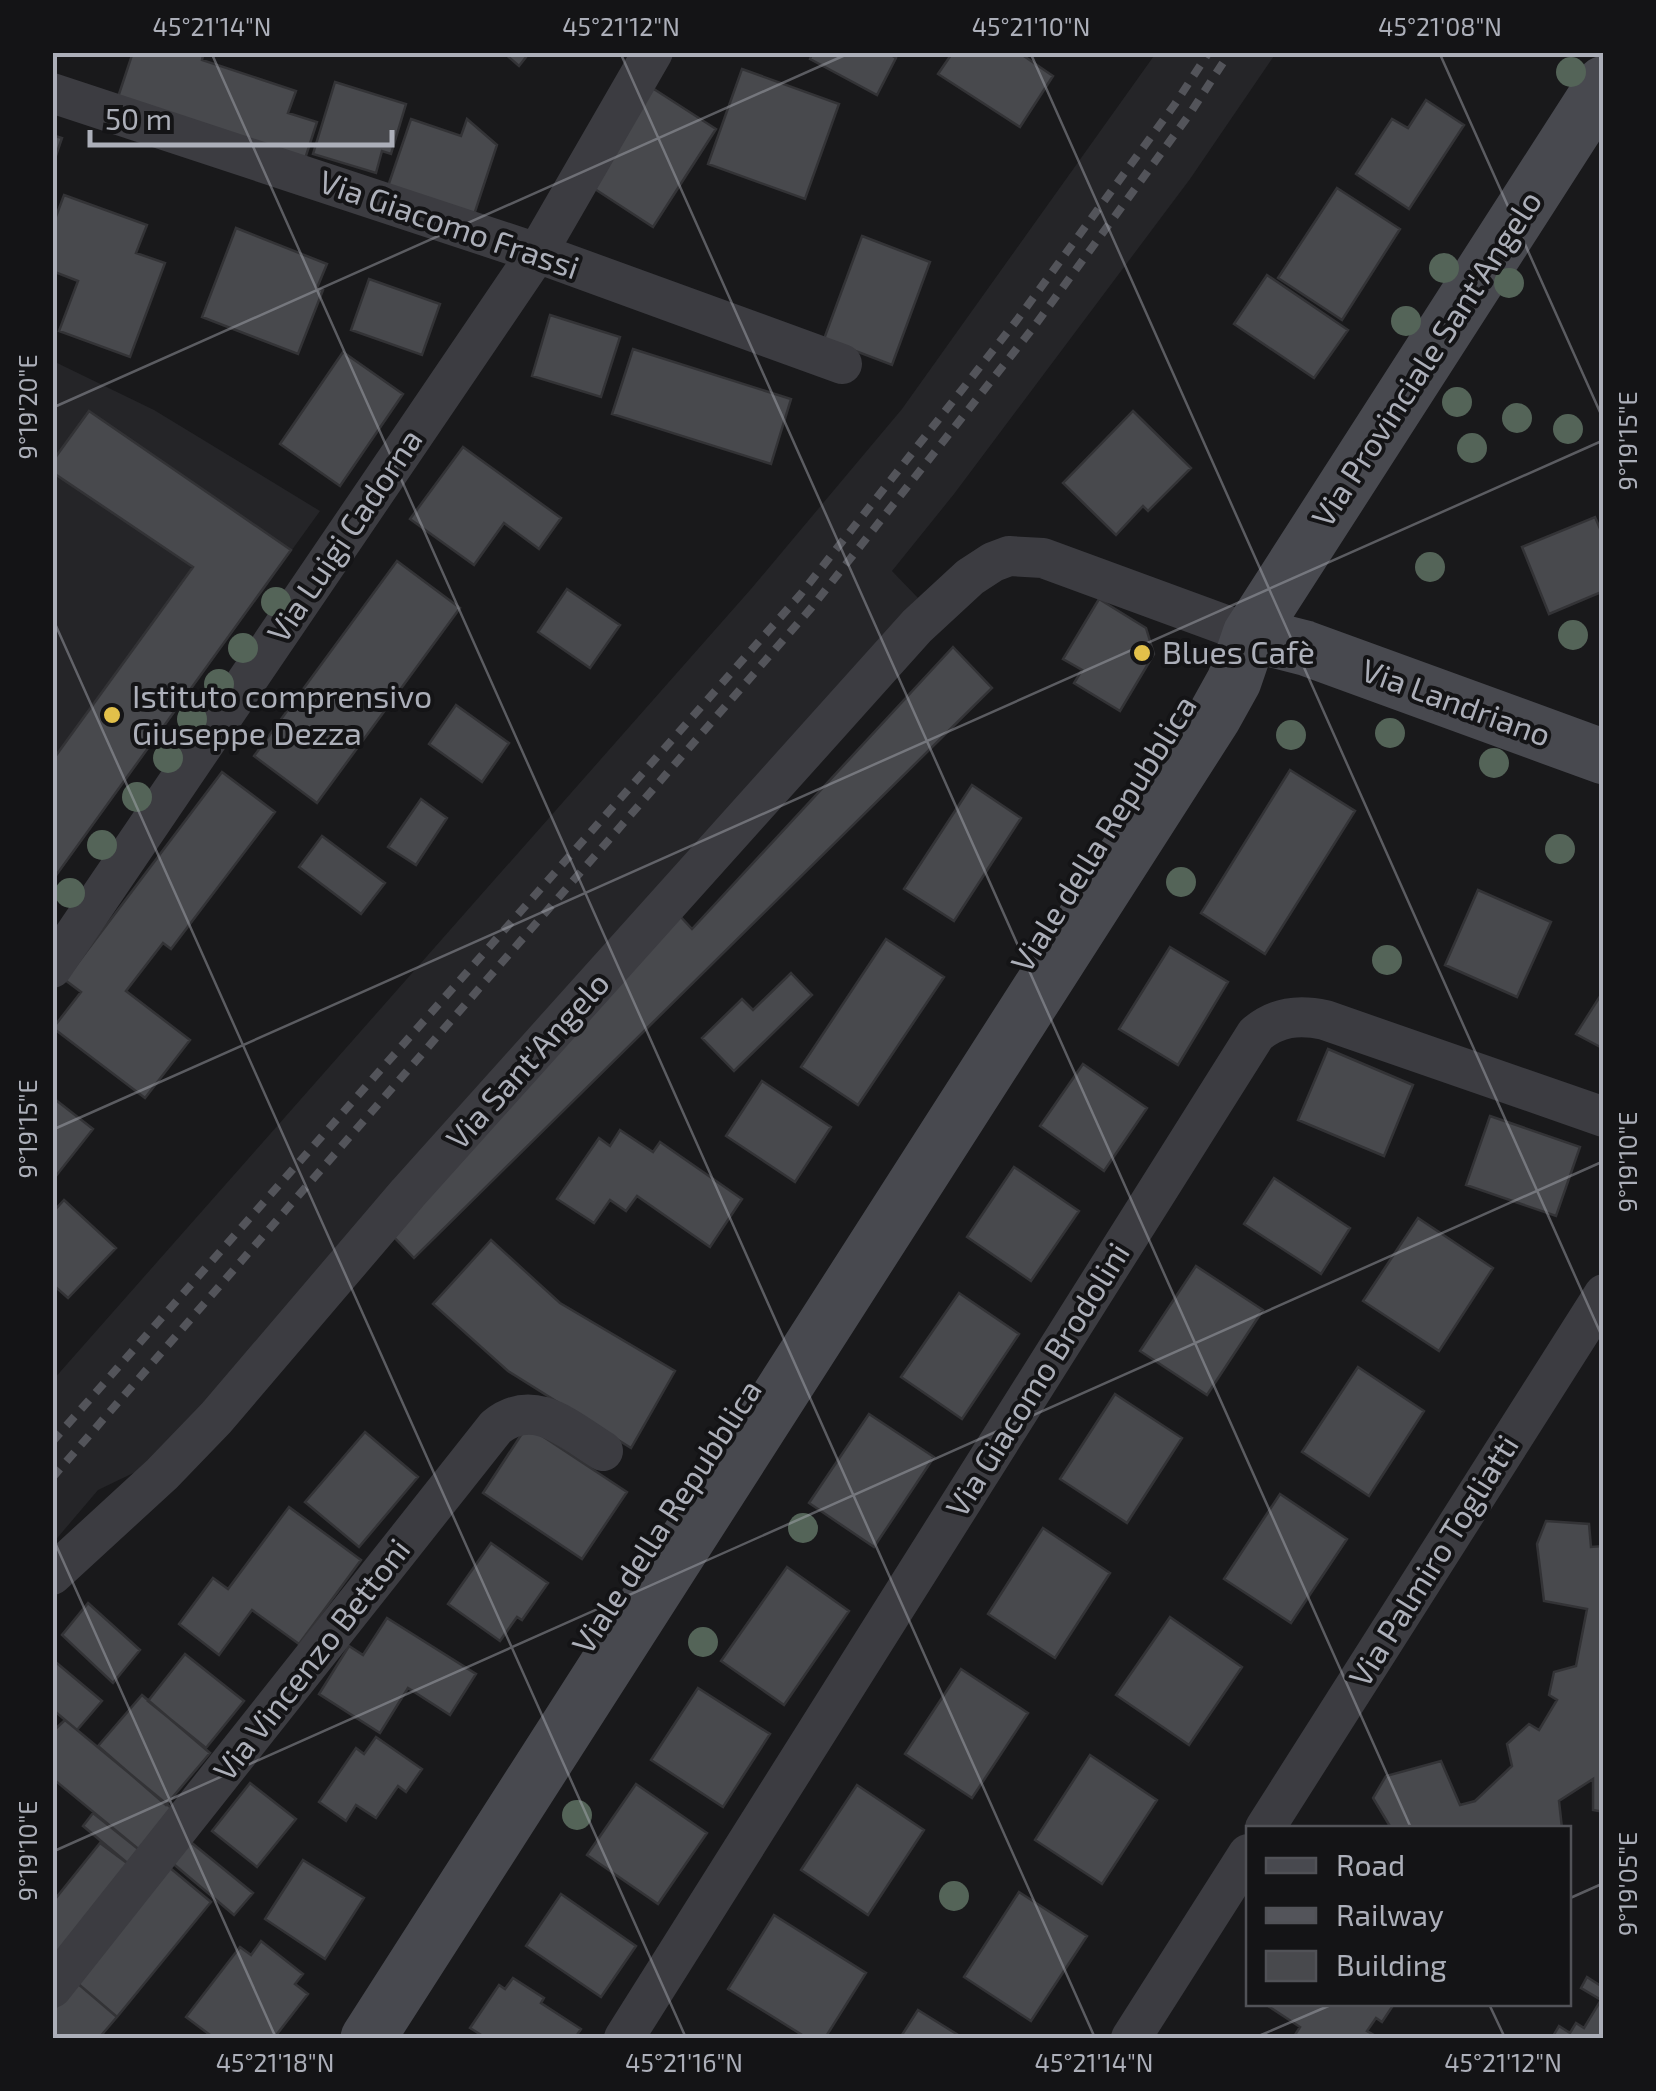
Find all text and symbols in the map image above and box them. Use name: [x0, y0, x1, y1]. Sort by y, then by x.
text: 45°21'14"N: [153, 11, 271, 41]
text: 45°21'12"N: [562, 11, 680, 41]
text: 45°21'10"N: [972, 11, 1090, 41]
text: 45°21'08"N: [1378, 11, 1502, 41]
scale bar: [90, 85, 392, 147]
text: 50 m: [105, 100, 172, 136]
street label: Via Giacomo Frassi: [315, 161, 585, 285]
street label: Via Provinciale Sant'Angelo: [1302, 183, 1548, 533]
text: 9°19'20"E: [12, 355, 42, 459]
text: 9°19'15"E: [1612, 391, 1642, 491]
street label: Via Luigi Cadorna: [258, 421, 429, 649]
place label: Blues Cafè: [1162, 632, 1315, 670]
marker: Blues Cafè: [1131, 642, 1153, 664]
street label: Via Landriano: [1357, 649, 1556, 753]
place label: Istituto comprensivo Giuseppe Dezza: [132, 676, 432, 751]
street label: Viale della Repubblica: [1002, 688, 1203, 978]
marker: Istituto comprensivo Giuseppe Dezza: [101, 704, 123, 726]
street label: Via Sant'Angelo: [437, 963, 616, 1156]
text: 9°19'15"E: [12, 1079, 42, 1179]
text: 9°19'10"E: [1612, 1112, 1642, 1212]
street label: Via Giacomo Brodolini: [937, 1235, 1136, 1523]
street label: Viale della Repubblica: [563, 1372, 768, 1660]
street label: Via Palmiro Togliatti: [1340, 1427, 1525, 1693]
street label: Via Vincenzo Bettoni: [204, 1530, 417, 1787]
text: 9°19'10"E: [12, 1801, 42, 1901]
legend: [1246, 1826, 1571, 2006]
text: 9°19'05"E: [1612, 1832, 1642, 1936]
text: Road: [1336, 1846, 1405, 1882]
text: Railway: [1336, 1896, 1444, 1932]
text: Building: [1336, 1946, 1447, 1982]
text: 45°21'18"N: [216, 2047, 334, 2077]
text: 45°21'16"N: [625, 2047, 743, 2077]
text: 45°21'14"N: [1035, 2047, 1153, 2077]
text: 45°21'12"N: [1444, 2047, 1562, 2077]

